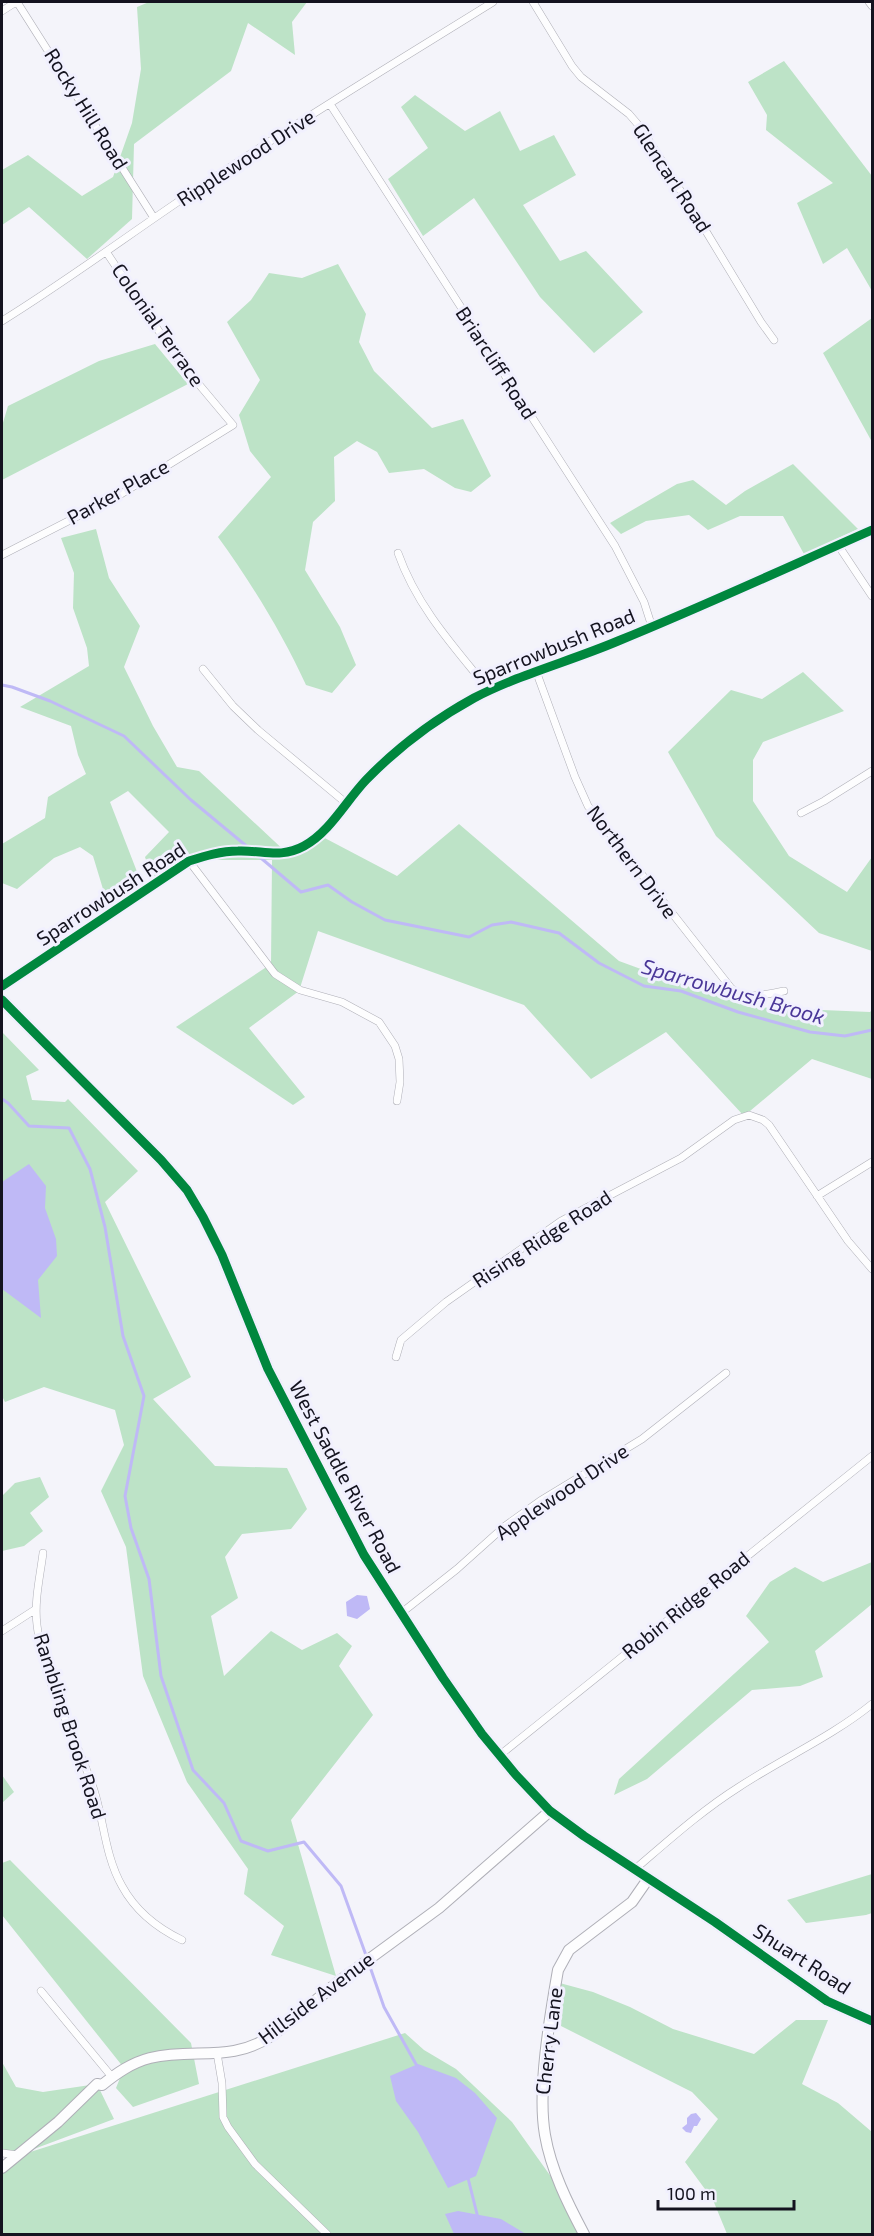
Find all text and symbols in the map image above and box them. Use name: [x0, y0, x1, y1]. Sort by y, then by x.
street label: Rocky Hill Road: [40, 43, 134, 174]
street label: Ripplewood Drive: [172, 104, 319, 211]
street label: Glencarl Road: [629, 118, 717, 237]
street label: Colonial Terrace: [108, 258, 210, 391]
street label: Briarcliff Road: [451, 302, 542, 423]
street label: Parker Place: [63, 453, 173, 529]
street label: Sparrowbush Road: [469, 603, 638, 690]
street label: Northern Drive: [583, 800, 683, 923]
street label: Sparrowbush Road: [32, 836, 189, 950]
water label: Sparrowbush Brook: [639, 952, 828, 1029]
street label: Rising Ridge Road: [467, 1184, 615, 1292]
street label: West Saddle River Road: [285, 1376, 407, 1577]
street label: Applewood Drive: [491, 1438, 632, 1544]
street label: Robin Ridge Road: [617, 1545, 754, 1663]
street label: Rambling Brook Road: [30, 1630, 112, 1822]
street label: Shuart Road: [749, 1918, 856, 1999]
street label: Hillside Avenue: [253, 1946, 378, 2048]
street label: Cherry Lane: [530, 1986, 567, 2096]
scale bar: [658, 2173, 794, 2211]
text: 100 m: [667, 2182, 716, 2204]

